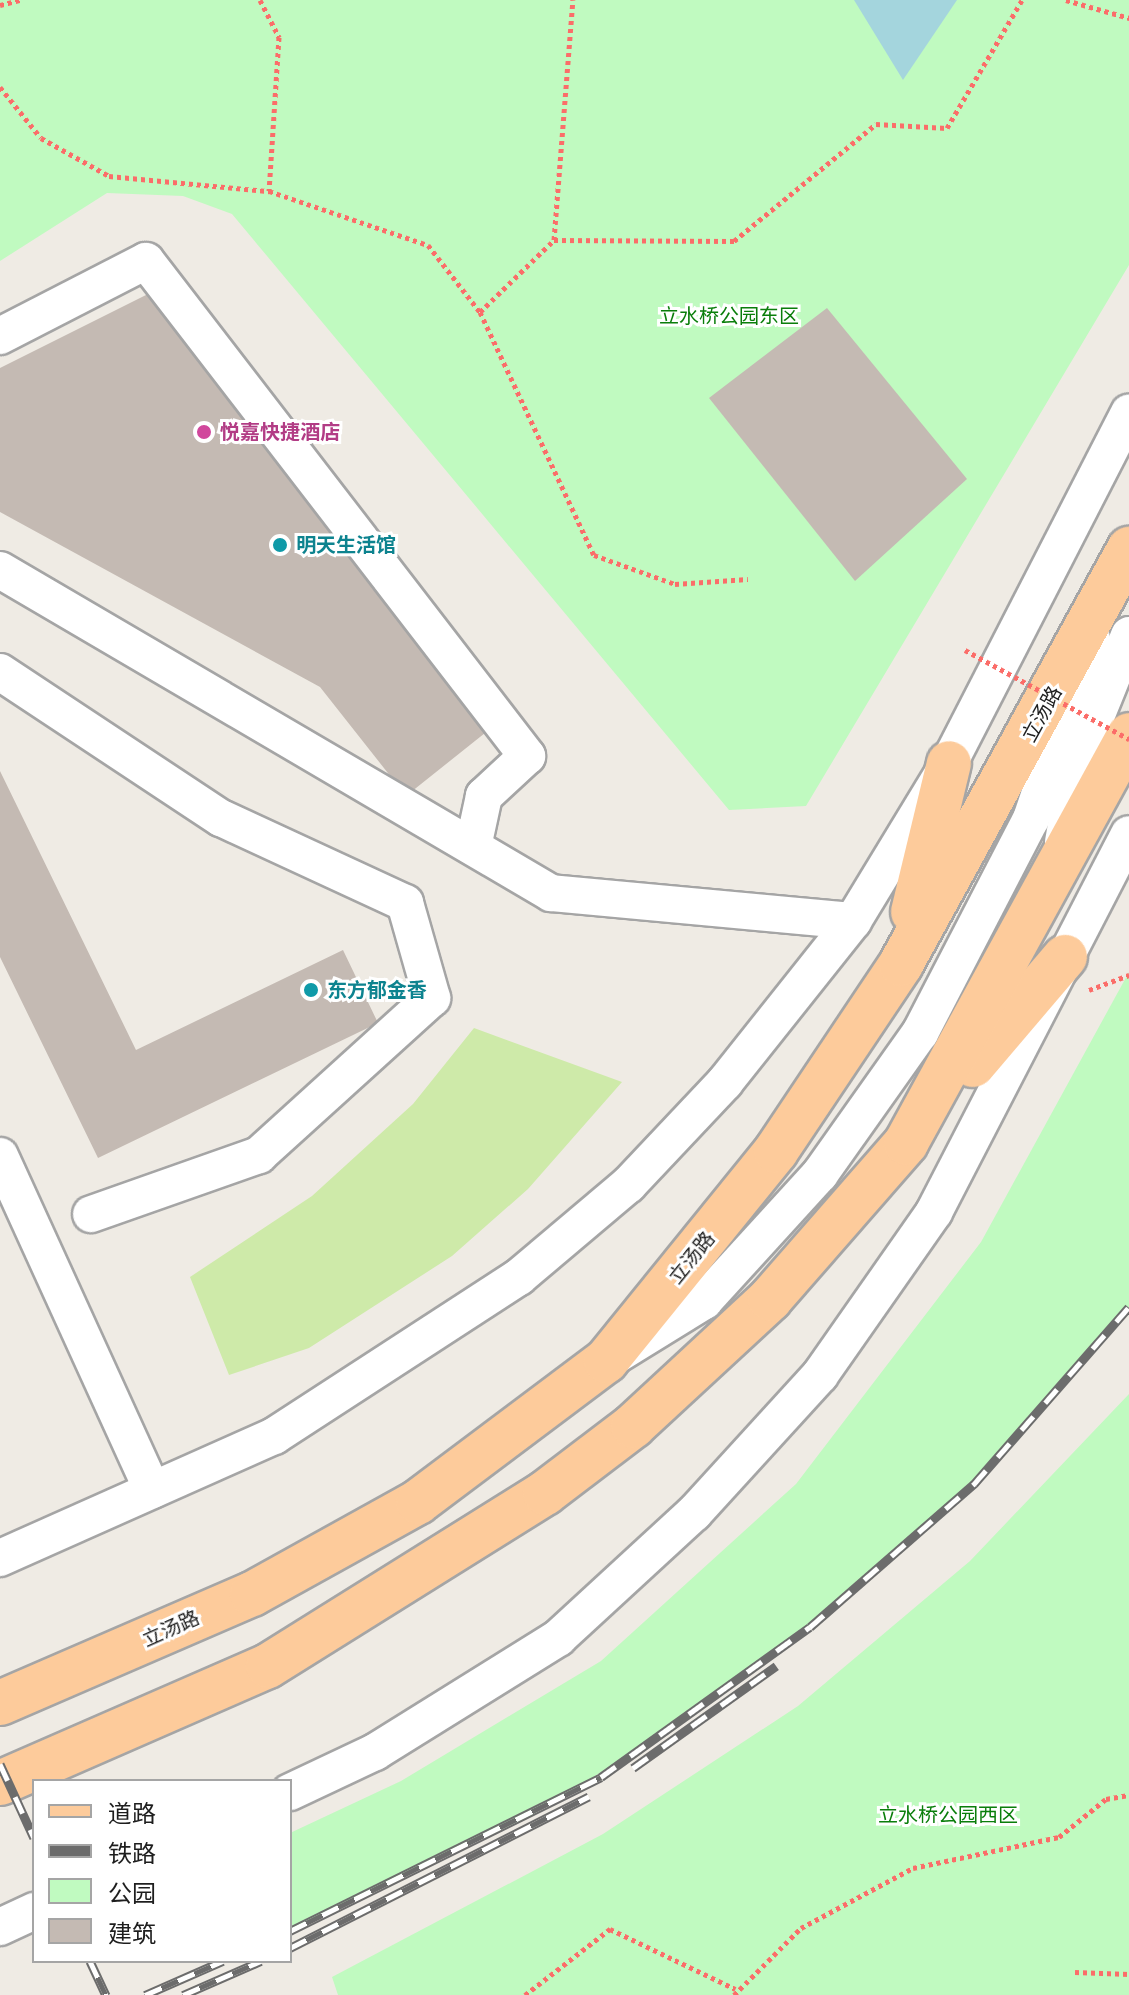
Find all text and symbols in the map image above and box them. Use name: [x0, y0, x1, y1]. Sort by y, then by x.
park label: 立水桥公园东区: [659, 304, 799, 328]
place label: 悦嘉快捷酒店: [220, 420, 340, 444]
marker: 悦嘉快捷酒店: [195, 423, 213, 441]
place label: 明天生活馆: [296, 533, 396, 557]
marker: 明天生活馆: [271, 536, 289, 554]
street label: 立汤路: [1017, 682, 1067, 746]
place label: 东方郁金香: [327, 978, 427, 1002]
marker: 东方郁金香: [302, 981, 320, 999]
street label: 立汤路: [664, 1227, 720, 1289]
street label: 立汤路: [139, 1606, 203, 1652]
legend: [32, 1779, 292, 1963]
text: 道路: [108, 1800, 156, 1827]
park label: 立水桥公园西区: [878, 1803, 1018, 1827]
text: 铁路: [108, 1840, 156, 1867]
text: 公园: [108, 1880, 156, 1907]
text: 建筑: [108, 1920, 156, 1947]

